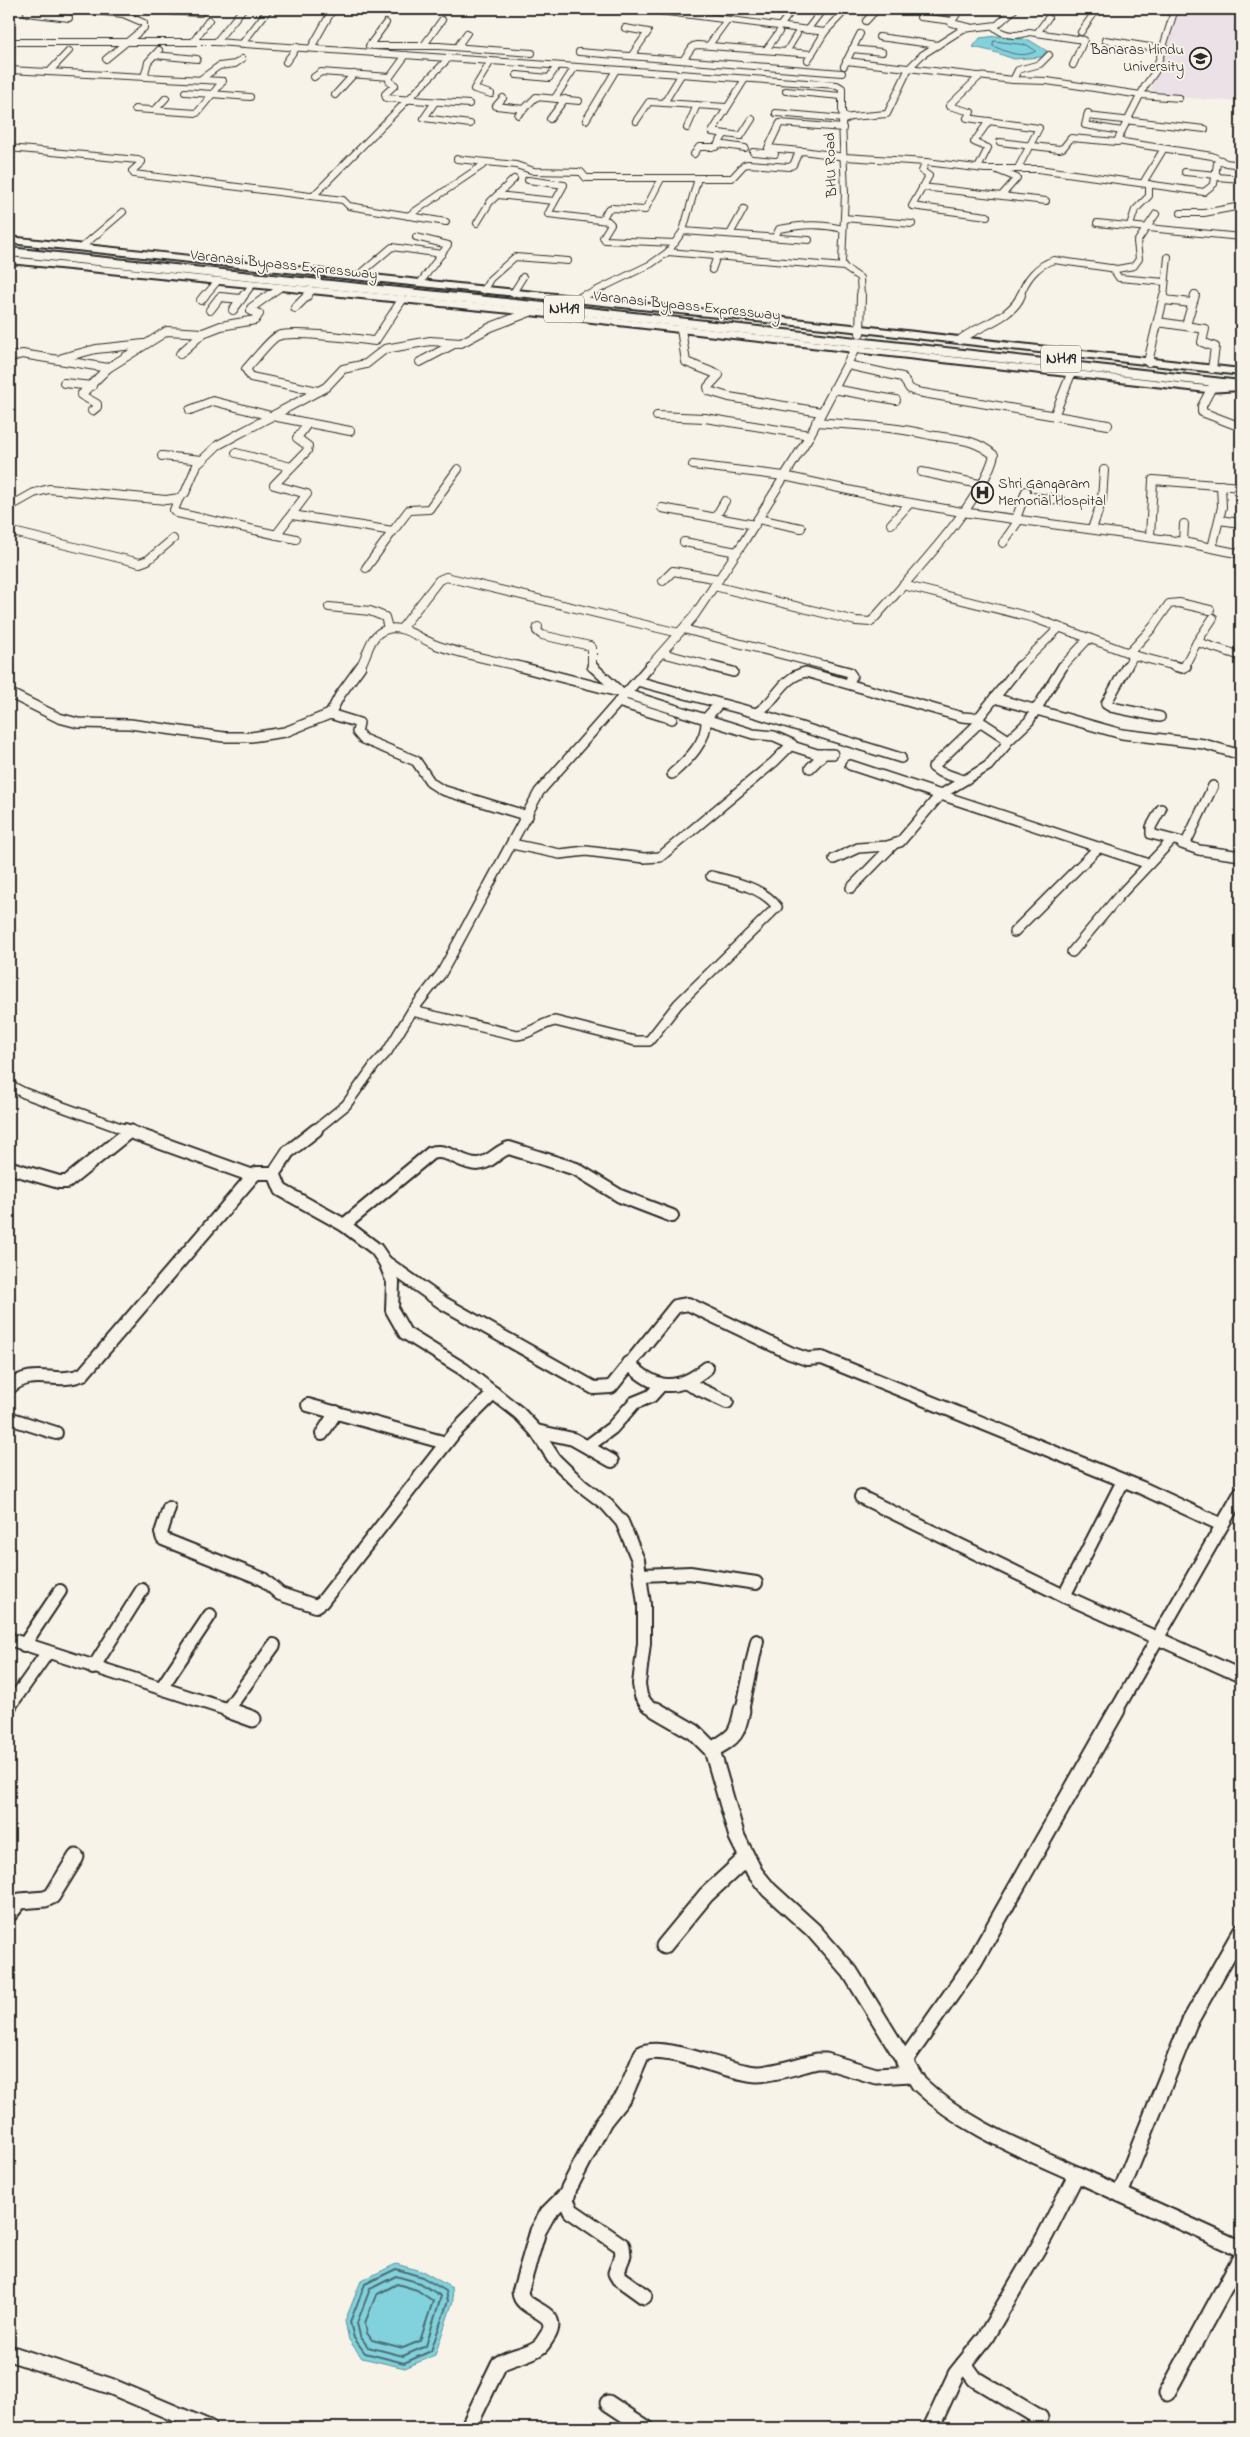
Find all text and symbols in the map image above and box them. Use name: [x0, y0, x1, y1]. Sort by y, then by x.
place label: Banaras Hindu University: [1089, 39, 1184, 79]
school or university icon: Banaras Hindu University: [1188, 47, 1212, 71]
street label: BHU Road: [819, 132, 843, 199]
street label: Varanasi Bypass Expressway: [188, 244, 379, 287]
street label: Varanasi Bypass Expressway: [591, 285, 782, 328]
road number: NH19: [544, 296, 584, 322]
road number: NH19: [1041, 346, 1081, 372]
place label: Shri Gangaram Memorial Hospital: [998, 473, 1106, 512]
hospital icon: Shri Gangaram Memorial Hospital: [970, 481, 994, 505]

